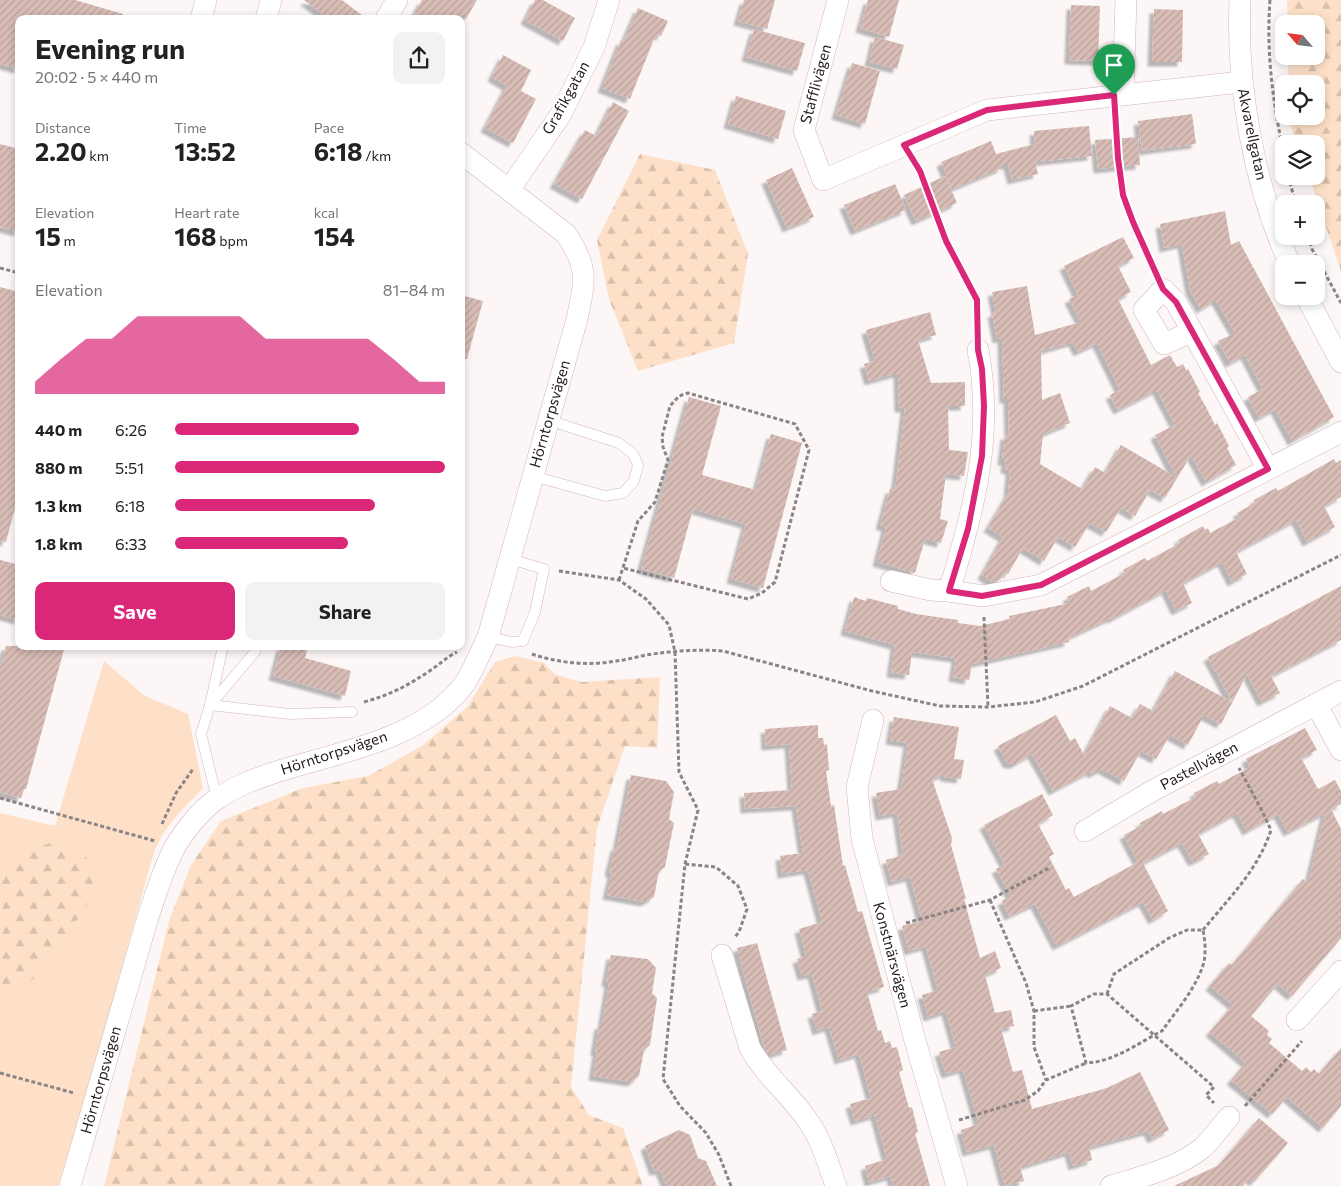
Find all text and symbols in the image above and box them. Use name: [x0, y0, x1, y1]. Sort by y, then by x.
north arrow: [1275, 15, 1325, 65]
map controls: [1275, 15, 1325, 305]
text: Evening run: [35, 31, 185, 65]
button: share: [393, 32, 445, 84]
street label: Stafflivägen: [796, 42, 834, 125]
pin: [1093, 44, 1135, 95]
icon: arrive: [1100, 51, 1128, 79]
street label: Grafikgatan: [538, 58, 593, 137]
text: 20:02 · 5 × 440 m: [35, 67, 158, 86]
button: locate: [1275, 75, 1325, 125]
street label: Akvarellgatan: [1234, 86, 1272, 181]
text: Distance: [35, 119, 91, 136]
text: Time: [174, 119, 207, 136]
text: Pace: [314, 119, 344, 136]
button: layers: [1275, 135, 1325, 185]
text: 2.20: [35, 136, 87, 166]
text: 13:52: [174, 136, 236, 166]
text: 6:18: [314, 136, 362, 166]
text: km: [87, 147, 109, 164]
text: /km: [362, 147, 391, 164]
button: +: [1275, 195, 1325, 245]
text: Elevation: [35, 204, 94, 221]
text: Heart rate: [174, 204, 239, 221]
text: kcal: [314, 204, 339, 221]
text: 15: [35, 221, 61, 251]
text: 168: [174, 221, 217, 251]
text: 154: [314, 221, 355, 251]
text: m: [61, 232, 76, 249]
text: bpm: [217, 232, 248, 249]
button: −: [1275, 255, 1325, 305]
text: Elevation: [35, 280, 103, 299]
text: 81–84 m: [383, 280, 445, 299]
street label: Hörntorpsvägen: [525, 358, 573, 470]
text: 440 m: [35, 420, 82, 439]
text: 6:26: [115, 420, 147, 439]
text: 880 m: [35, 458, 82, 477]
text: 5:51: [115, 458, 144, 477]
text: 1.3 km: [35, 496, 82, 515]
text: 6:18: [115, 496, 145, 515]
text: 1.8 km: [35, 534, 82, 553]
text: 6:33: [115, 534, 147, 553]
button: Save: [35, 582, 235, 640]
button: Share: [245, 582, 445, 640]
street label: Hörntorpsvägen: [278, 726, 389, 778]
street label: Pastellvägen: [1157, 737, 1240, 793]
street label: Konstnärsvägen: [870, 900, 916, 1010]
street label: Hörntorpsvägen: [76, 1024, 124, 1136]

